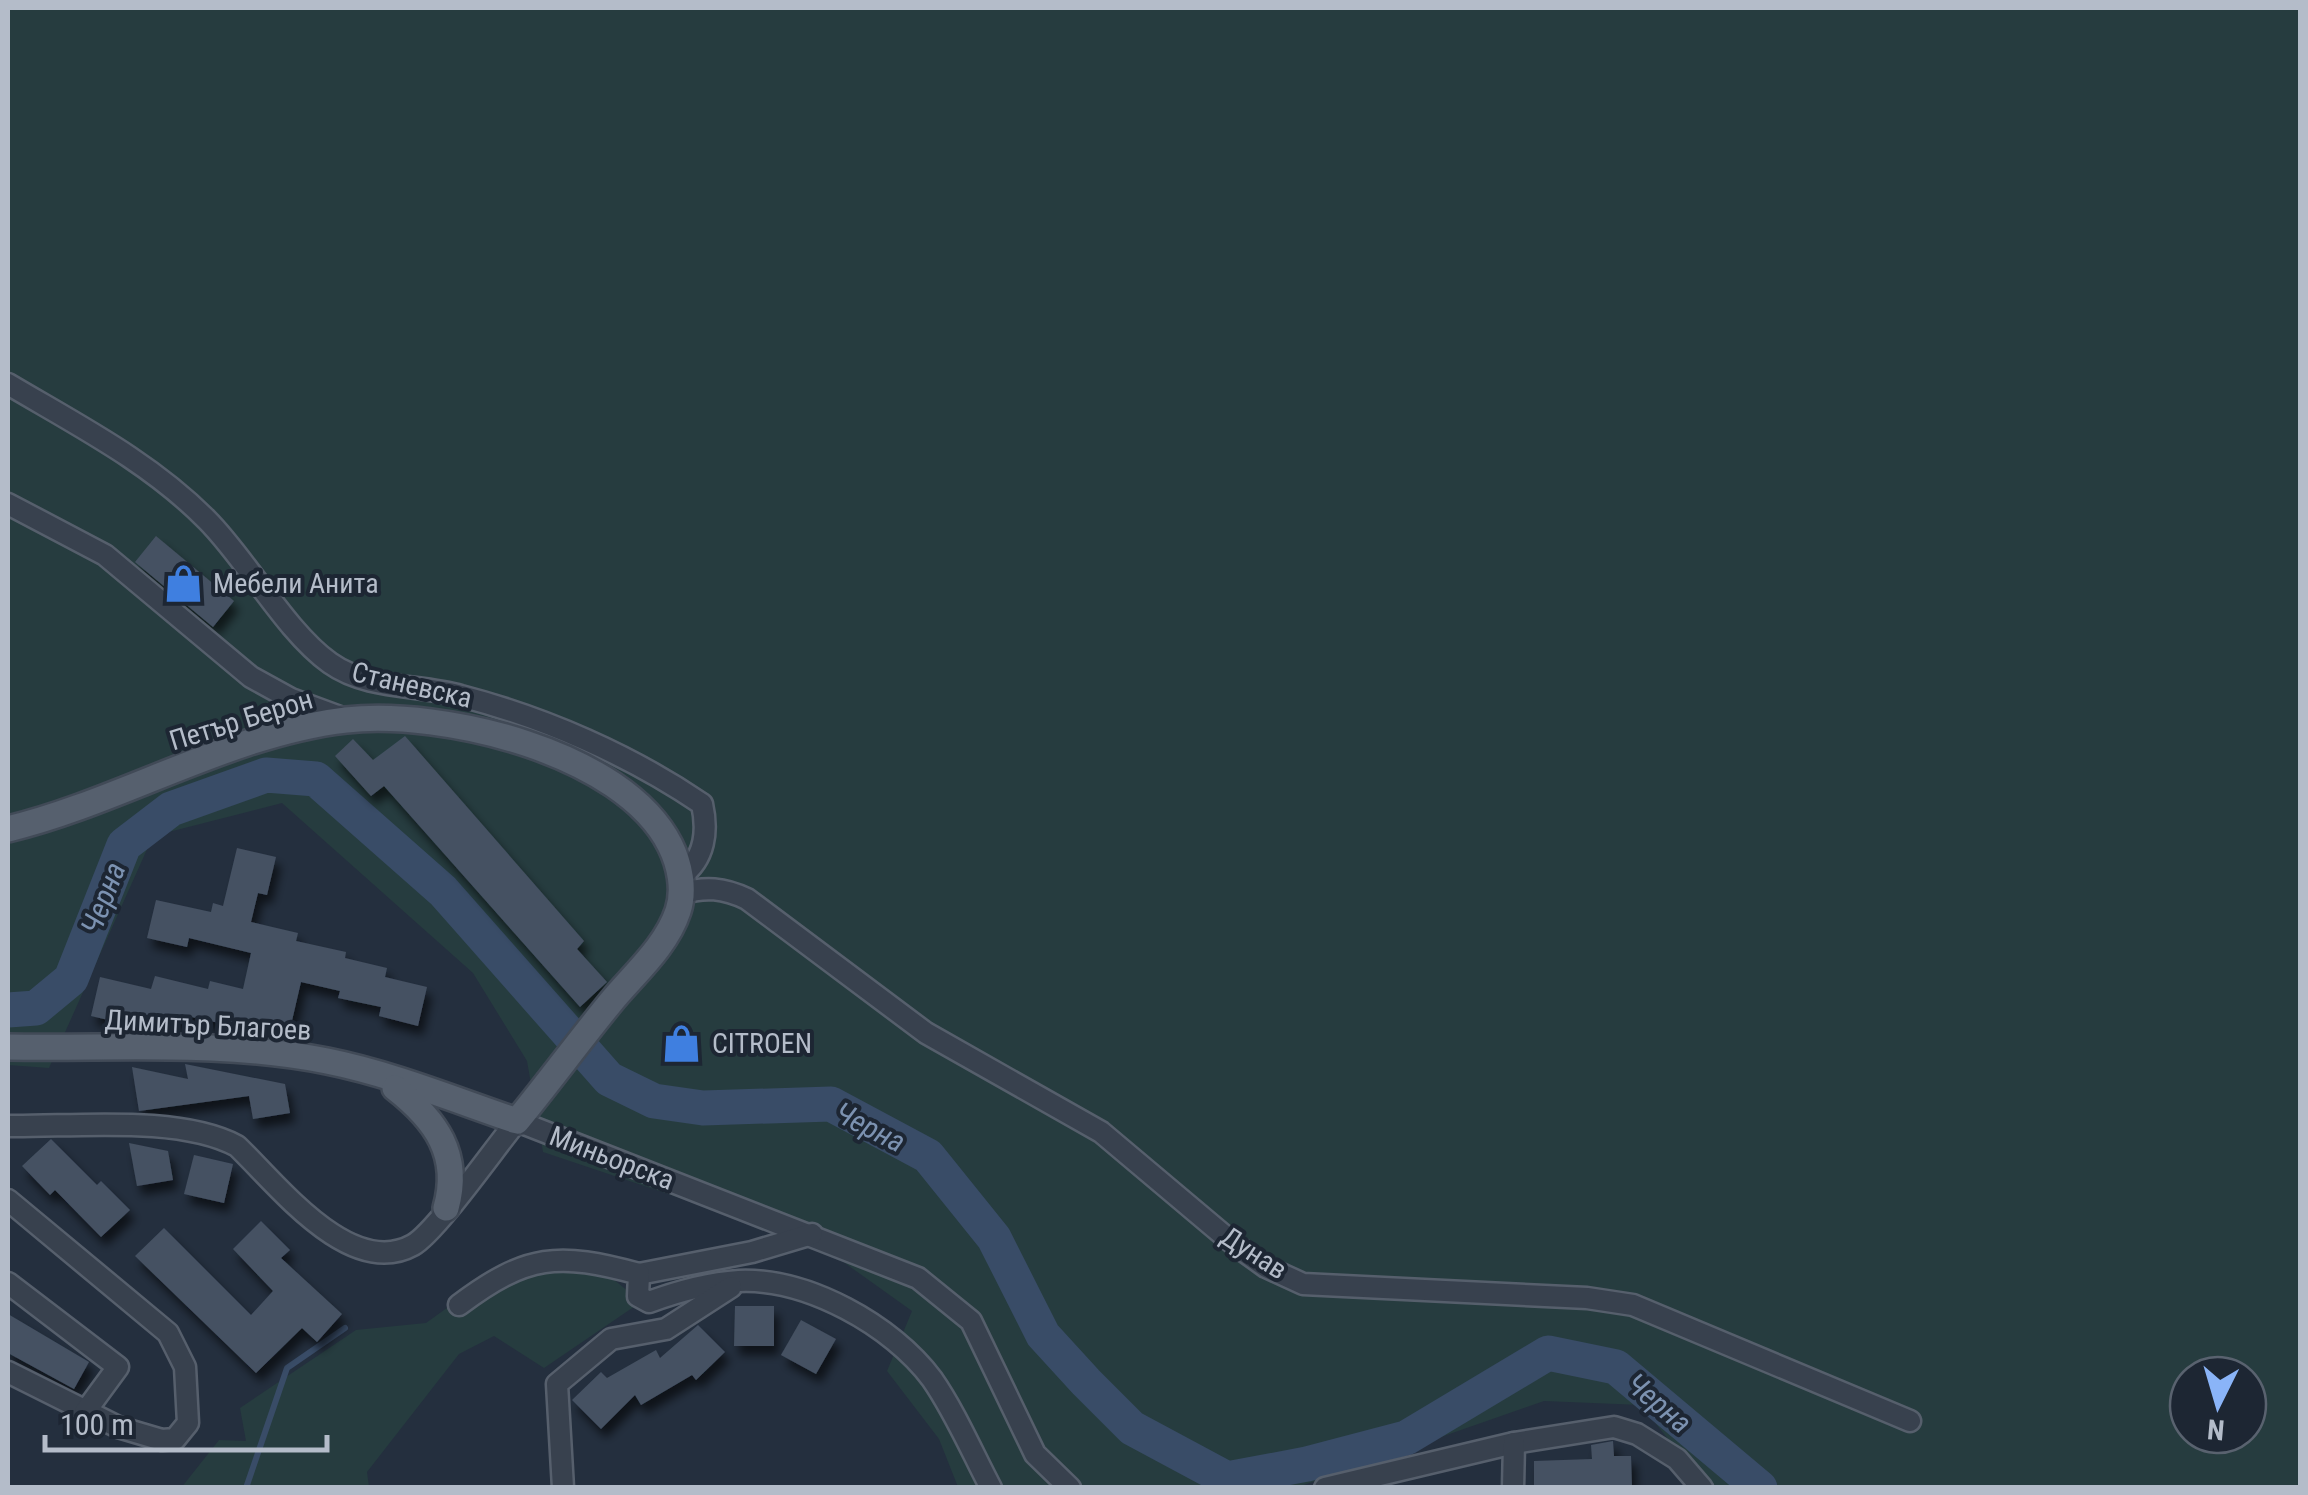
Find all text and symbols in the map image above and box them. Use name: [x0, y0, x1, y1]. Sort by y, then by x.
shop icon: Мебели Анита: [162, 562, 204, 604]
place label: Мебели Анита: [213, 567, 379, 600]
street label: Станевска: [349, 655, 475, 715]
street label: Петър Берон: [165, 683, 317, 757]
water label: Черна: [73, 857, 133, 939]
street label: Димитър Благоев: [104, 1003, 312, 1047]
shop icon: CITROEN: [661, 1022, 703, 1064]
place label: CITROEN: [712, 1027, 812, 1060]
water label: Черна: [829, 1095, 911, 1159]
street label: Миньорска: [545, 1119, 679, 1197]
street label: Дунав: [1215, 1220, 1293, 1286]
north arrow: [2168, 1355, 2268, 1455]
water label: Черна: [1619, 1366, 1699, 1440]
scale bar: [45, 1390, 328, 1452]
text: 100 m: [60, 1407, 134, 1442]
text: N: [2206, 1412, 2226, 1447]

